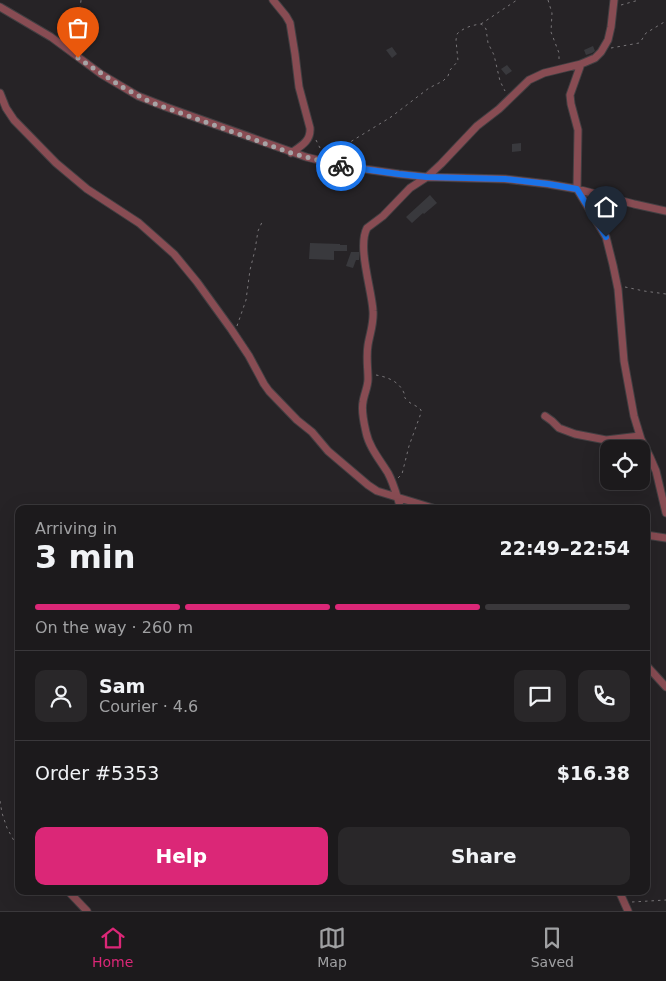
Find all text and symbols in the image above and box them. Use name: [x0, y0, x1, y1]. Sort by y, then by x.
pin: [57, 7, 99, 58]
icon: bag: [64, 14, 92, 42]
courier: [316, 141, 366, 191]
icon: bike: [327, 152, 355, 180]
pin: [585, 186, 627, 237]
icon: home: [592, 193, 620, 221]
map controls: [600, 440, 650, 490]
button: locate: [600, 440, 650, 490]
text: Arriving in: [35, 519, 117, 538]
text: 22:49–22:54: [500, 537, 630, 559]
text: 3 min: [35, 538, 136, 576]
text: On the way · 260 m: [35, 618, 193, 637]
button: person: [35, 670, 87, 722]
button: chat: [514, 670, 566, 722]
button: phone: [578, 670, 630, 722]
text: Sam: [99, 675, 145, 697]
text: Courier · 4.6: [99, 697, 198, 716]
text: Order #5353: [35, 762, 159, 784]
text: $16.38: [557, 762, 630, 784]
button: Help: [35, 827, 328, 885]
button: Share: [338, 827, 630, 885]
tab: Home: [92, 924, 133, 970]
tab: Map: [317, 924, 347, 970]
tab: Saved: [531, 924, 574, 970]

